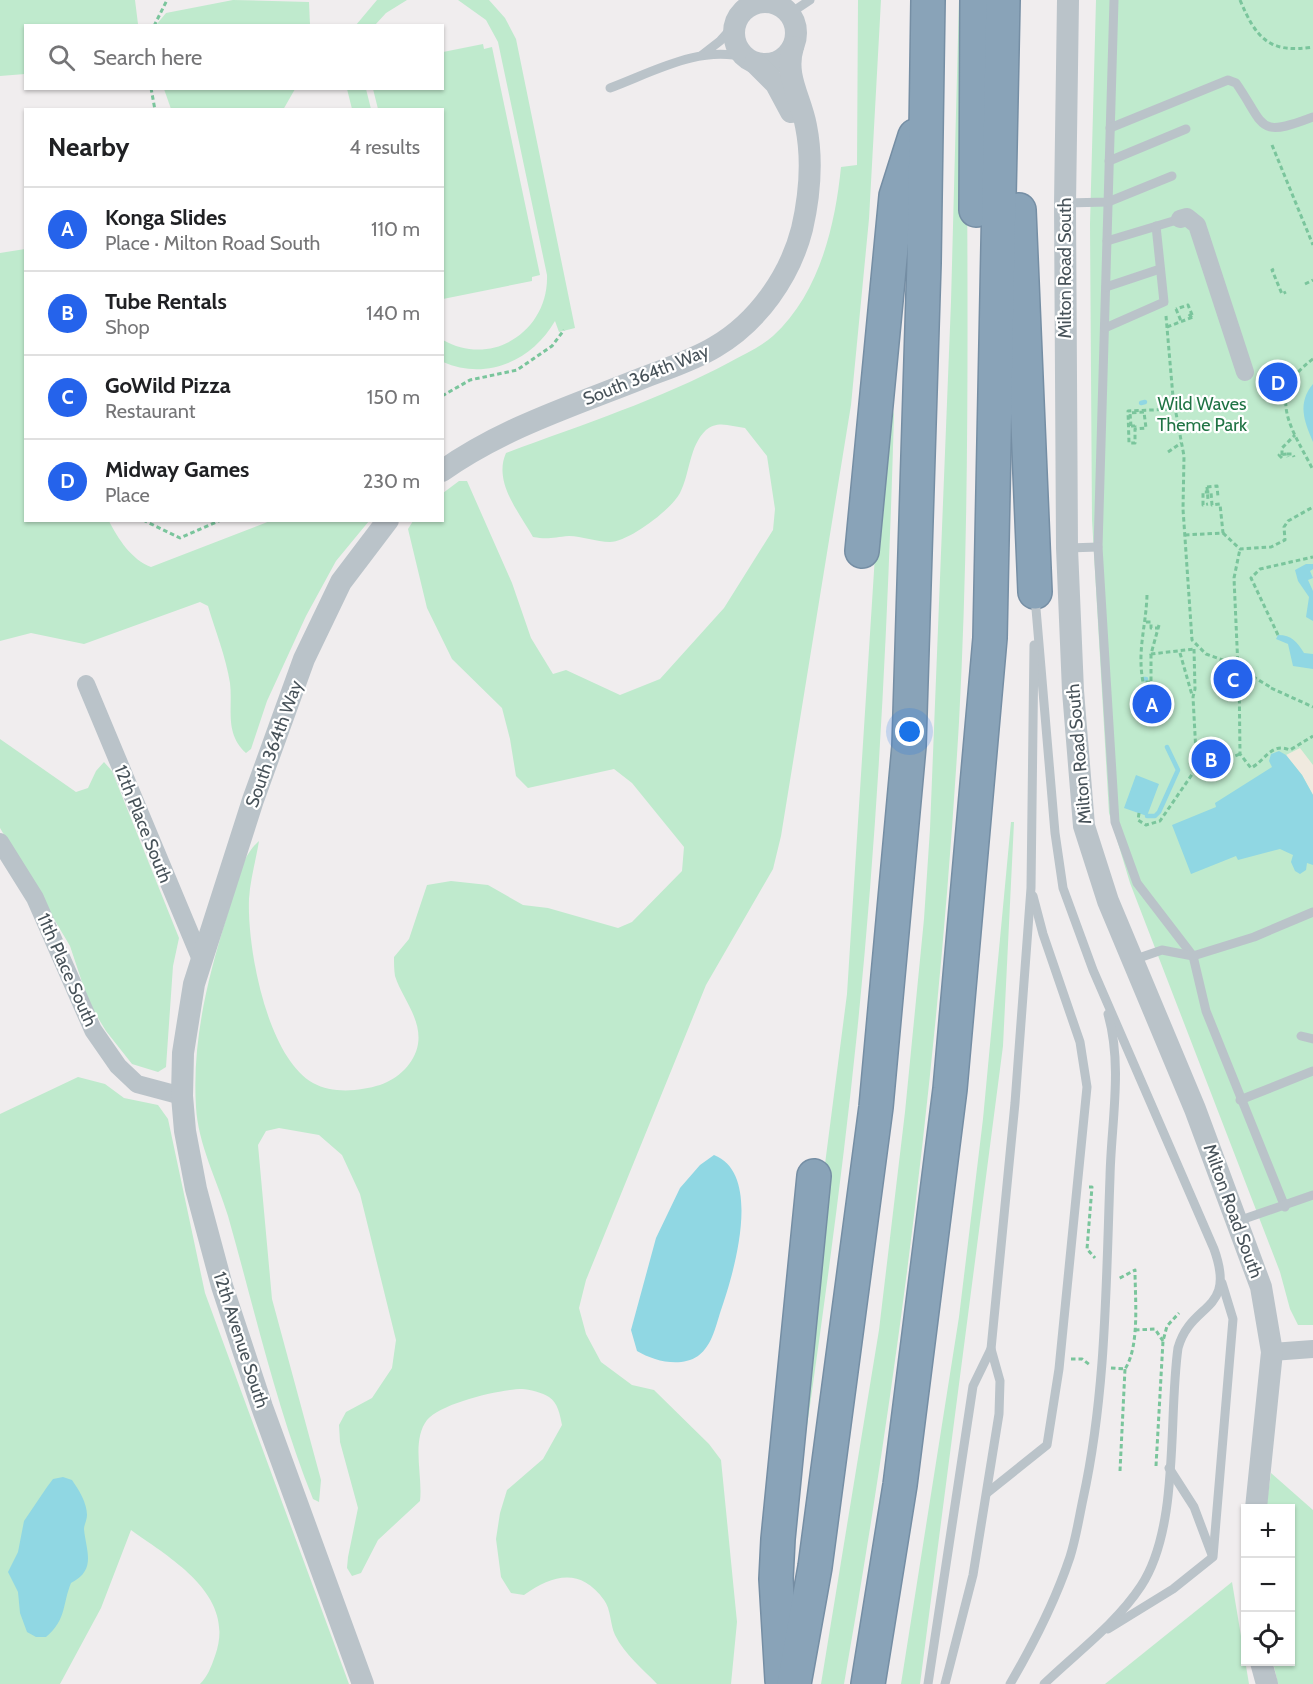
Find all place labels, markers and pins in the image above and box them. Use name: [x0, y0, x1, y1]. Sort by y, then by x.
pin: D: [1258, 360, 1298, 404]
pin: C: [1214, 656, 1252, 702]
pin: A: [1132, 682, 1172, 726]
pin: B: [1192, 736, 1230, 782]

